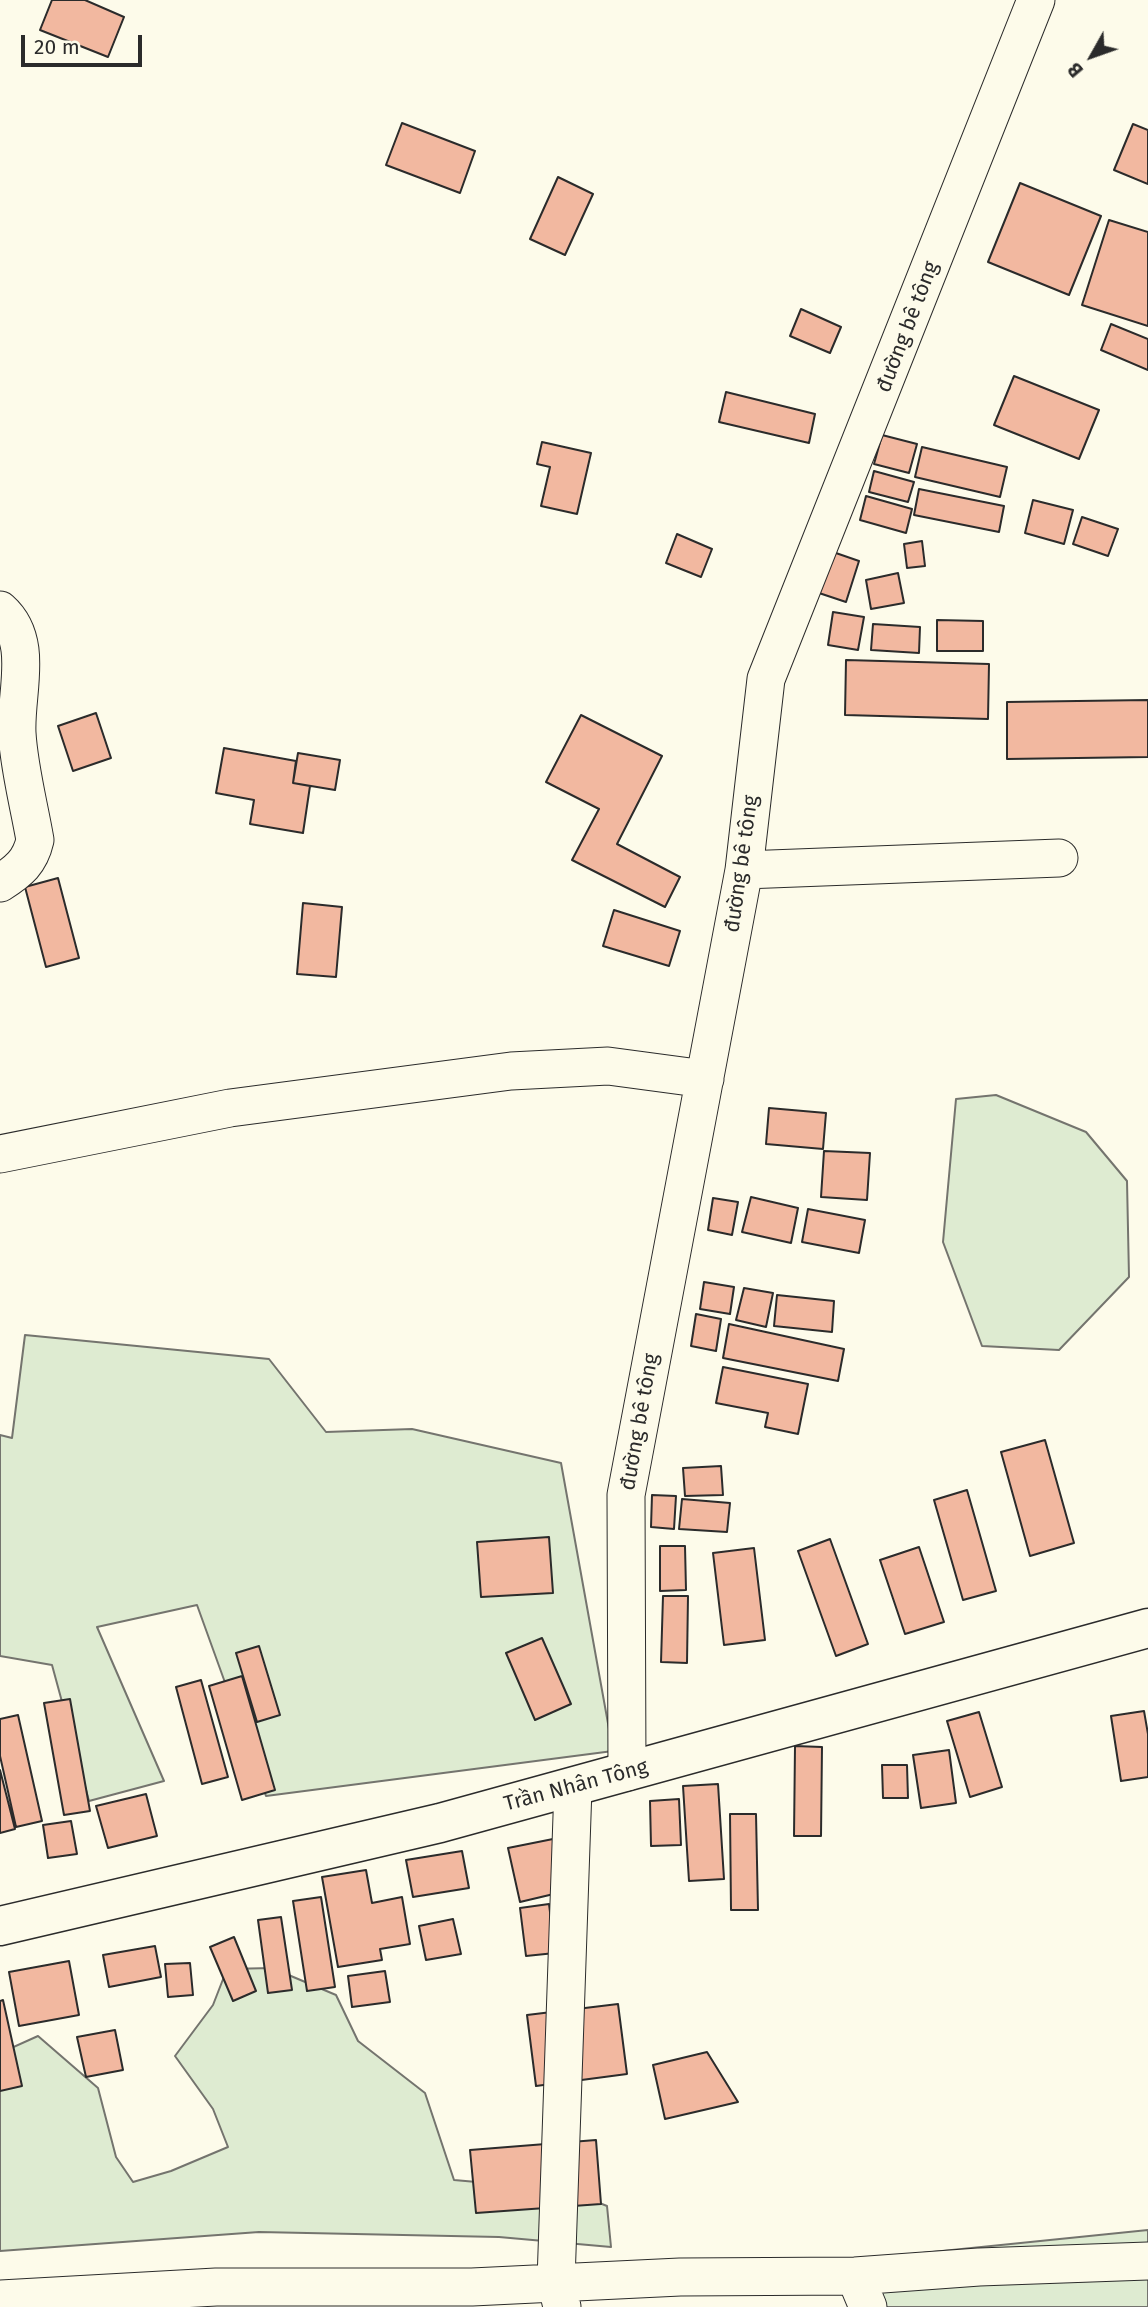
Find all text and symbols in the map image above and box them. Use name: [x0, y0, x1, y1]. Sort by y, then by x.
scale bar: [24, 21, 145, 65]
north arrow: [1057, 21, 1127, 91]
text: 20 m: [34, 34, 80, 60]
text: B: [1063, 58, 1088, 82]
street label: đường bê tông: [871, 258, 945, 396]
street label: đường bê tông: [720, 794, 764, 934]
street label: đường bê tông: [616, 1352, 664, 1492]
street label: Trần Nhân Tông: [501, 1755, 651, 1817]

